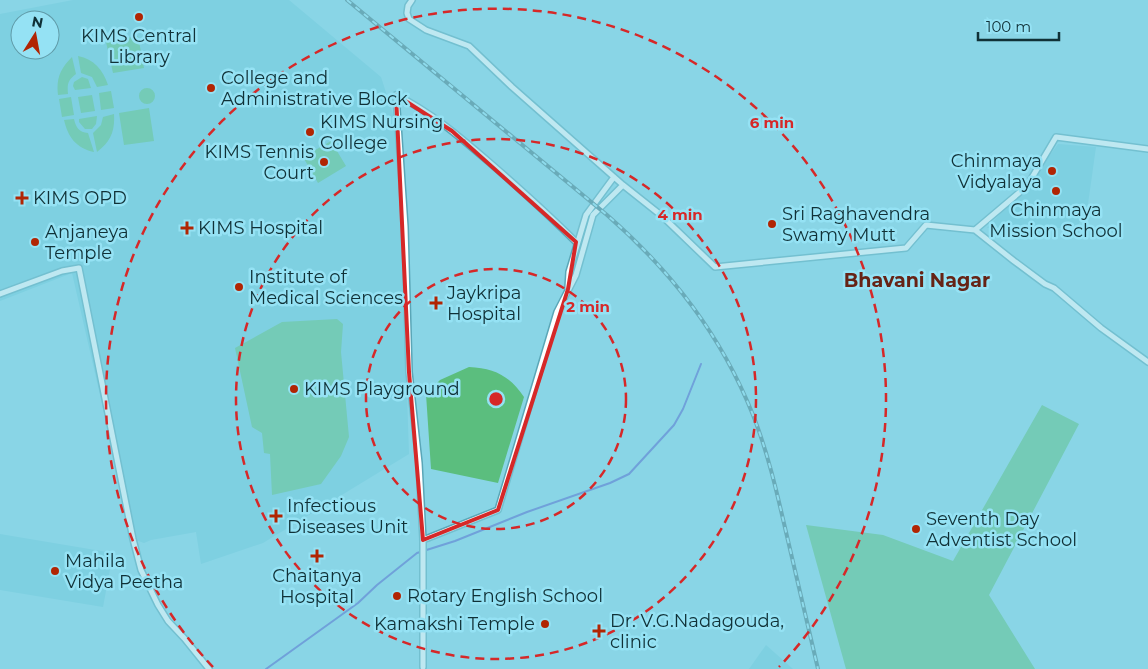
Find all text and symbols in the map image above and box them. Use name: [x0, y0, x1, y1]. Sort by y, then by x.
north arrow: [10, 10, 60, 60]
scale bar: [978, 10, 1059, 42]
marker: KIMS Central Library: [133, 11, 145, 23]
text: N: [30, 12, 45, 32]
text: 100 m: [986, 17, 1031, 36]
place label: KIMS Central Library: [81, 25, 197, 68]
place label: College and Administrative Block: [221, 67, 408, 110]
marker: College and Administrative Block: [205, 82, 217, 94]
place label: KIMS Nursing College: [320, 111, 443, 154]
text: 6 min: [750, 113, 794, 132]
marker: KIMS Nursing College: [304, 126, 316, 138]
place label: KIMS Tennis Court: [205, 141, 314, 184]
place label: Chinmaya Vidyalaya: [951, 150, 1042, 193]
marker: KIMS Tennis Court: [318, 156, 330, 168]
marker: Chinmaya Vidyalaya: [1046, 165, 1058, 177]
marker: Chinmaya Mission School: [1050, 185, 1062, 197]
place label: KIMS OPD: [33, 187, 127, 209]
marker: KIMS OPD: [15, 191, 29, 205]
place label: Chinmaya Mission School: [989, 199, 1123, 242]
place label: Sri Raghavendra Swamy Mutt: [782, 203, 930, 246]
text: 4 min: [657, 205, 703, 224]
place label: KIMS Hospital: [198, 217, 323, 239]
marker: Sri Raghavendra Swamy Mutt: [766, 218, 778, 230]
place label: Anjaneya Temple: [45, 221, 129, 264]
marker: KIMS Hospital: [180, 221, 194, 235]
marker: Anjaneya Temple: [29, 236, 41, 248]
place label: Institute of Medical Sciences: [249, 266, 403, 309]
district label: Bhavani Nagar: [844, 269, 990, 292]
marker: Institute of Medical Sciences: [233, 281, 245, 293]
place label: Jaykripa Hospital: [446, 282, 521, 325]
marker: Jaykripa Hospital: [429, 296, 443, 310]
text: 2 min: [566, 297, 610, 316]
place label: KIMS Playground: [304, 378, 460, 400]
marker: KIMS Playground: [288, 383, 300, 395]
centre of rings: [487, 390, 505, 408]
place label: Infectious Diseases Unit: [287, 495, 408, 538]
place label: Seventh Day Adventist School: [926, 508, 1077, 551]
marker: Infectious Diseases Unit: [269, 509, 283, 523]
marker: Seventh Day Adventist School: [910, 523, 922, 535]
marker: Chaitanya Hospital: [310, 549, 324, 563]
place label: Mahila Vidya Peetha: [65, 550, 184, 593]
marker: Mahila Vidya Peetha: [49, 565, 61, 577]
place label: Chaitanya Hospital: [272, 565, 362, 608]
place label: Rotary English School: [407, 585, 603, 607]
marker: Rotary English School: [391, 590, 403, 602]
place label: Dr. V.G.Nadagouda, clinic: [610, 610, 784, 653]
place label: Kamakshi Temple: [374, 613, 535, 635]
marker: Kamakshi Temple: [539, 618, 551, 630]
marker: Dr. V.G.Nadagouda, clinic: [592, 624, 606, 638]

